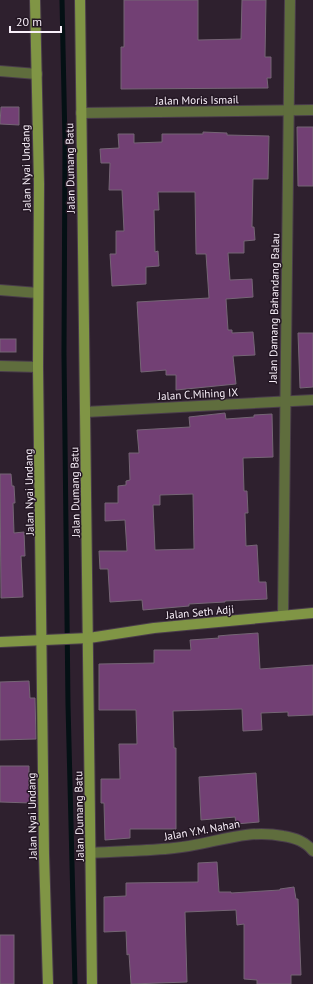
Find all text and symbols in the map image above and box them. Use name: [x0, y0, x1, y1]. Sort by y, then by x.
scale bar: [10, 8, 61, 34]
text: 20 m: [16, 14, 42, 29]
street label: Jalan Moris Ismail: [154, 92, 240, 108]
street label: Jalan Dumang Batu: [62, 123, 78, 214]
street label: Jalan Nyai Undang: [18, 124, 34, 212]
street label: Jalan Damang Bahandang Balau: [266, 233, 282, 384]
street label: Jalan C.Mihing IX: [156, 385, 239, 403]
street label: Jalan Dumang Batu: [67, 447, 83, 538]
street label: Jalan Nyai Undang: [21, 448, 37, 536]
street label: Jalan Seth Adji: [164, 602, 235, 622]
street label: Jalan Dumang Batu: [71, 771, 87, 862]
street label: Jalan Nyai Undang: [24, 772, 40, 860]
street label: Jalan Y.M. Nahan: [162, 816, 241, 844]

